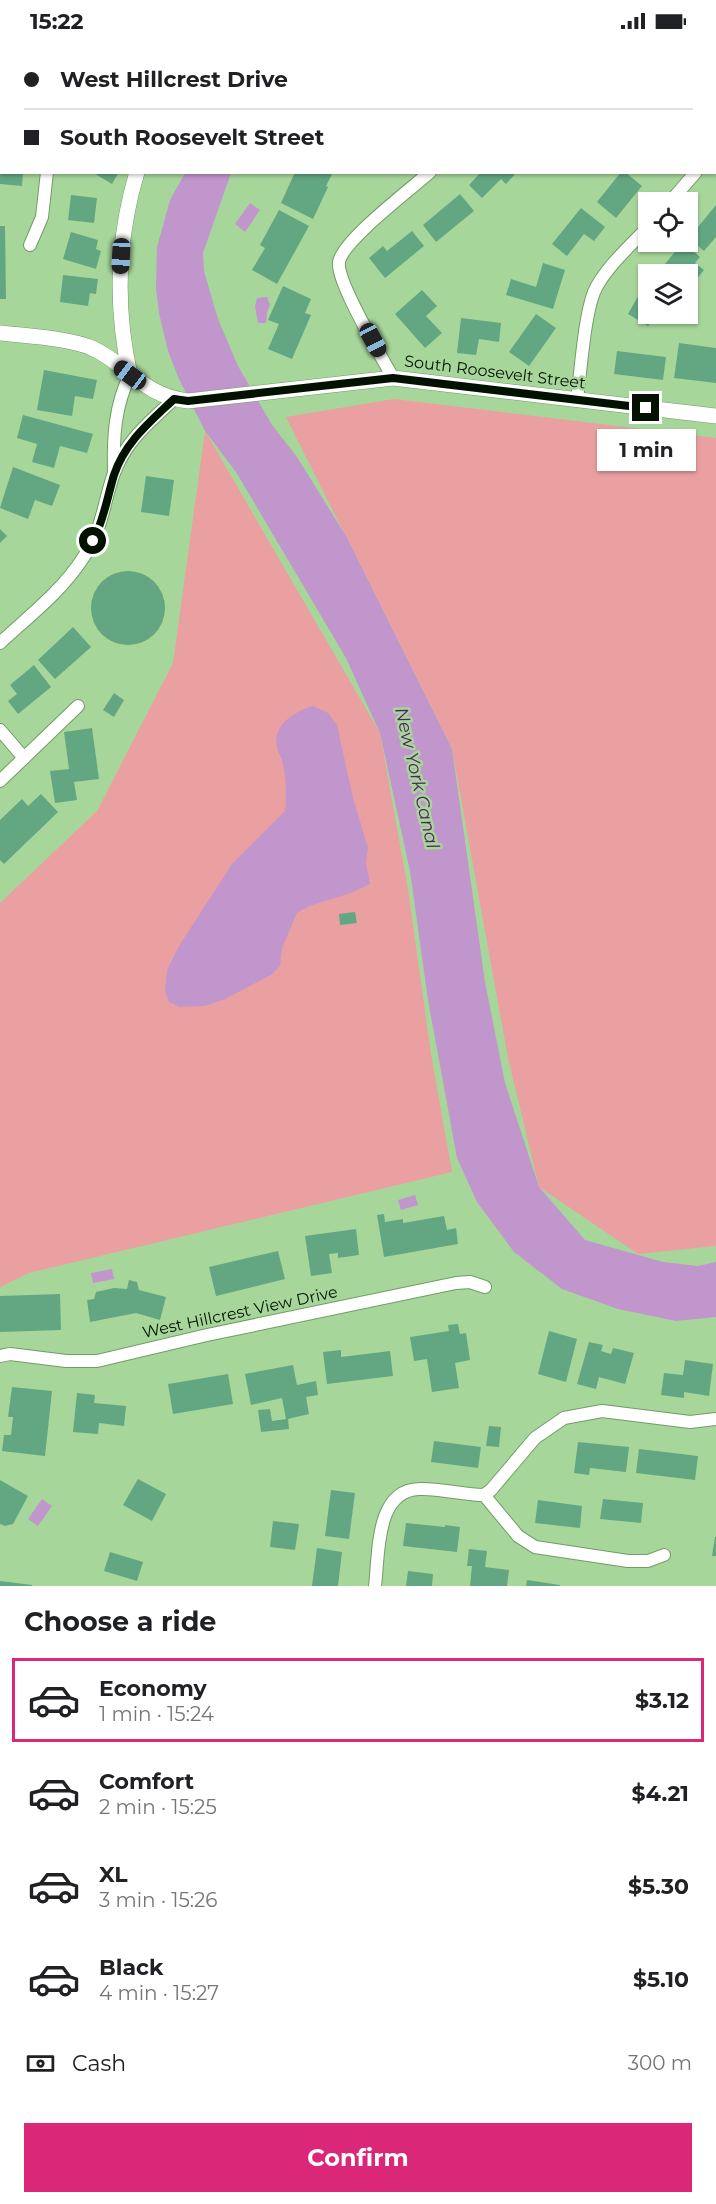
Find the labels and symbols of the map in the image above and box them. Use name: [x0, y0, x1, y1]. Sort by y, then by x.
car: [111, 238, 131, 274]
car: [357, 320, 389, 360]
street label: South Roosevelt Street: [403, 351, 587, 393]
car: [110, 357, 150, 393]
route end: [632, 394, 659, 421]
callout: 1 min: [596, 429, 696, 471]
route start: [79, 527, 106, 554]
water label: New York Canal: [390, 705, 444, 851]
street label: West Hillcrest View Drive: [141, 1282, 339, 1342]

